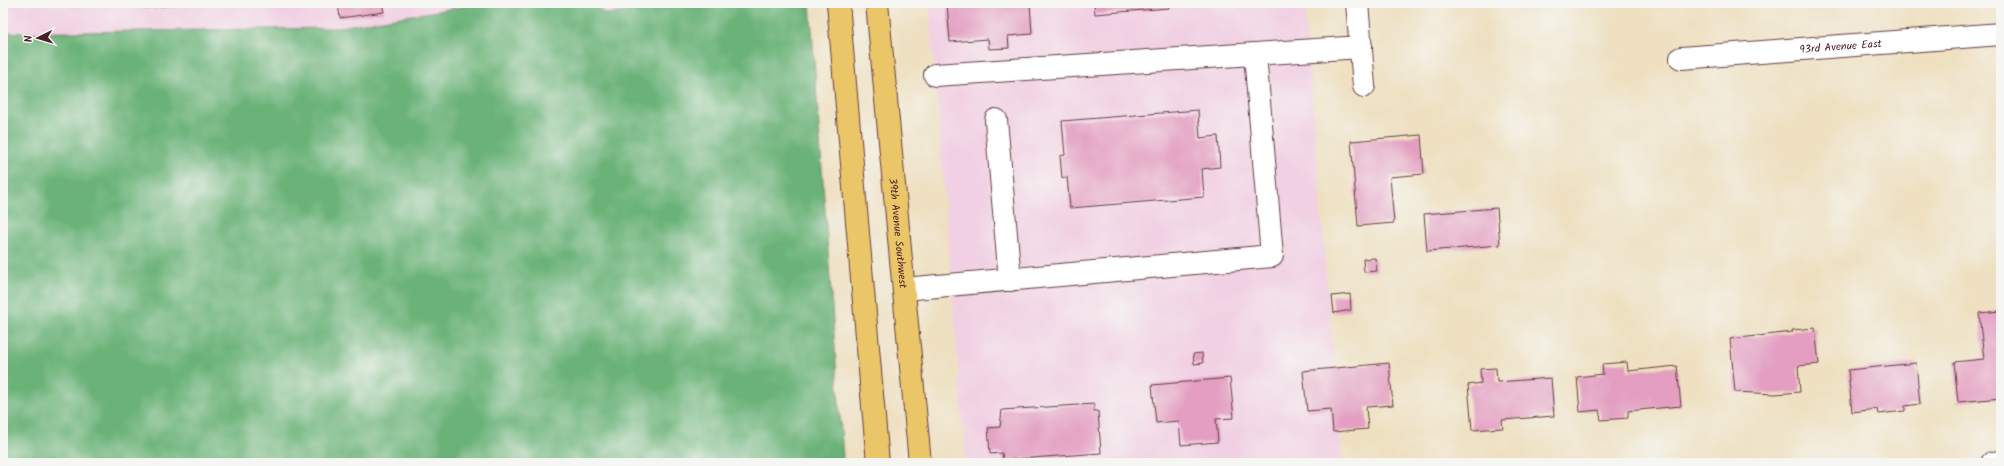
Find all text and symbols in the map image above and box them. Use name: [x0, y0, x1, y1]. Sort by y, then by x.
north arrow: [18, 18, 58, 58]
text: N: [20, 34, 38, 43]
street label: 93rd Avenue East: [1799, 35, 1883, 59]
street label: 39th Avenue Southwest: [883, 177, 912, 290]

